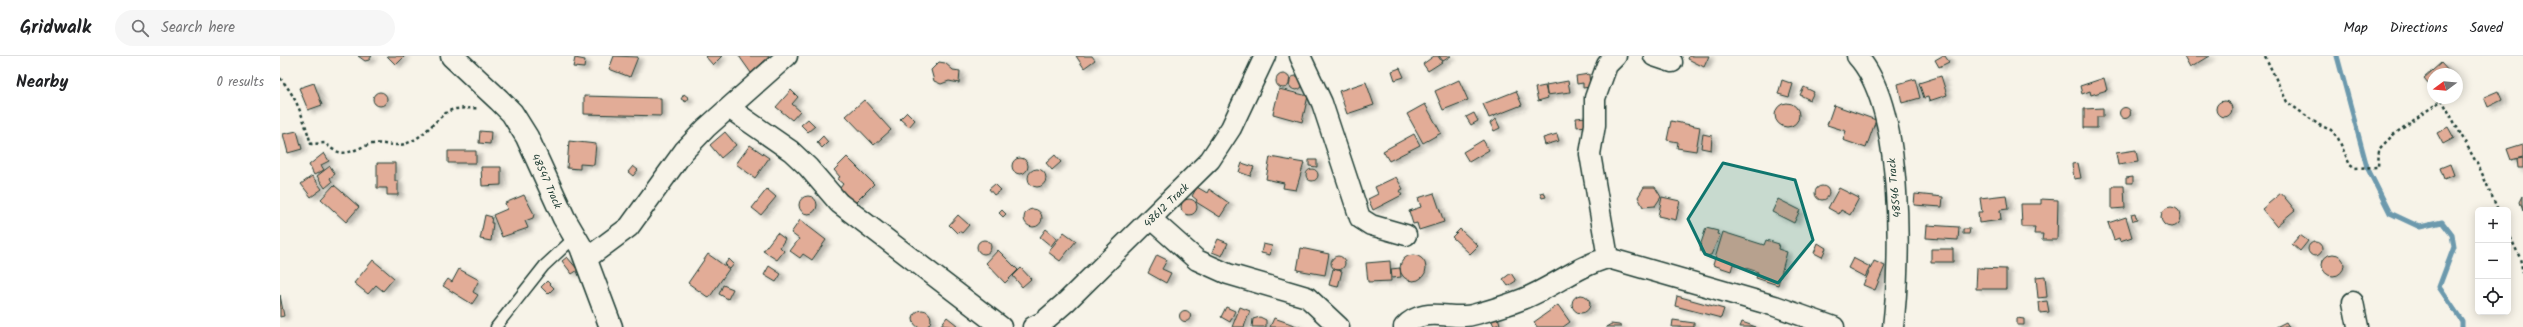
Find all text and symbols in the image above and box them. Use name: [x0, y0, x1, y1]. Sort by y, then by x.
search box: [115, 10, 395, 46]
text: Gridwalk: [20, 13, 91, 43]
text: Search here: [161, 16, 235, 40]
icon: search: [129, 17, 151, 39]
text: Map: [2343, 17, 2368, 39]
text: Directions: [2390, 17, 2448, 39]
text: Saved: [2470, 17, 2503, 39]
north arrow: [2427, 68, 2463, 104]
text: Nearby: [16, 69, 68, 96]
text: 0 results: [217, 72, 264, 93]
street label: 48547 Track: [526, 151, 567, 213]
street label: 48546 Track: [1883, 156, 1907, 219]
street label: 48612 Track: [1140, 179, 1194, 232]
map controls: [2475, 207, 2511, 315]
button: +: [2475, 207, 2511, 243]
button: −: [2475, 243, 2511, 279]
button: locate: [2475, 279, 2511, 315]

